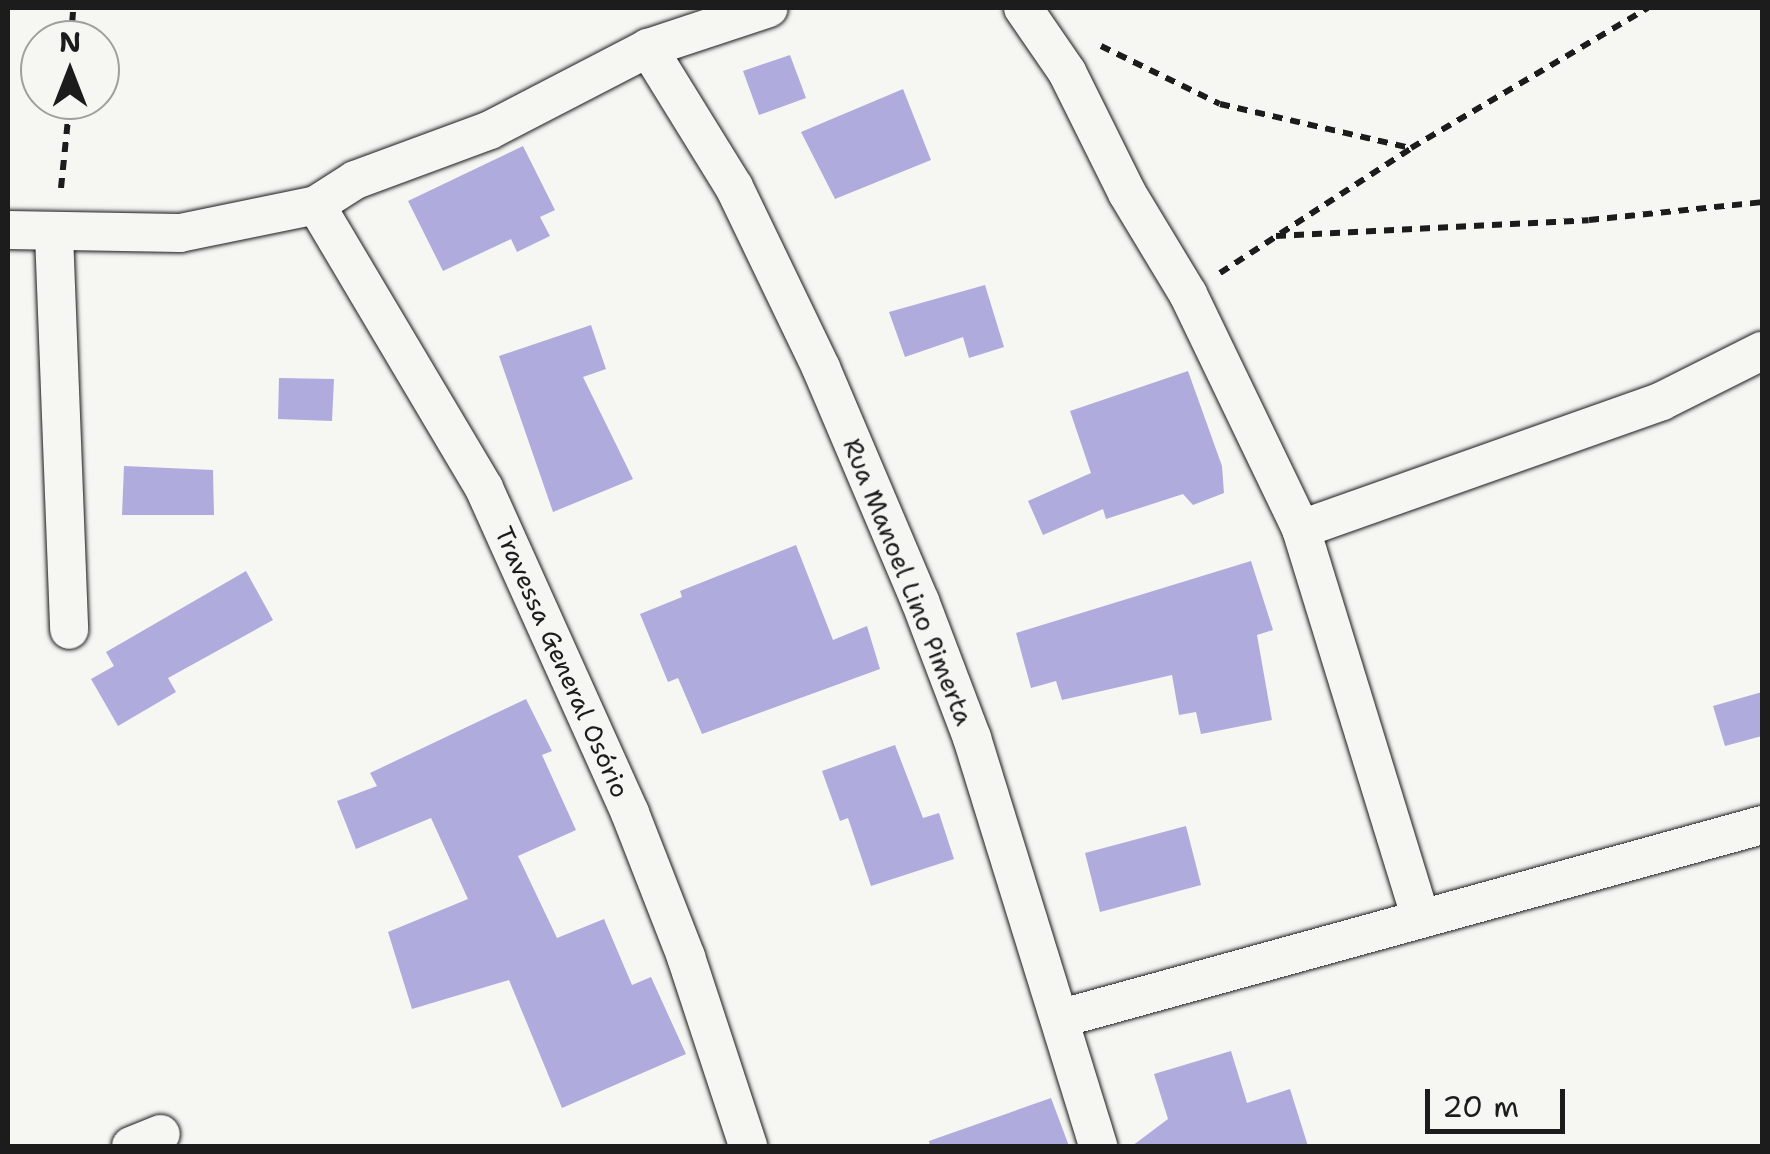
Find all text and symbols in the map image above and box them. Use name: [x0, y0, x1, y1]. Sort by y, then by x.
north arrow: [20, 20, 120, 120]
text: N: [59, 23, 81, 61]
street label: Rua Manoel Lino Pimerta: [837, 434, 979, 730]
street label: Travessa General Osório: [489, 522, 635, 802]
scale bar: [1430, 1069, 1570, 1131]
text: 20 m: [1442, 1086, 1519, 1127]

